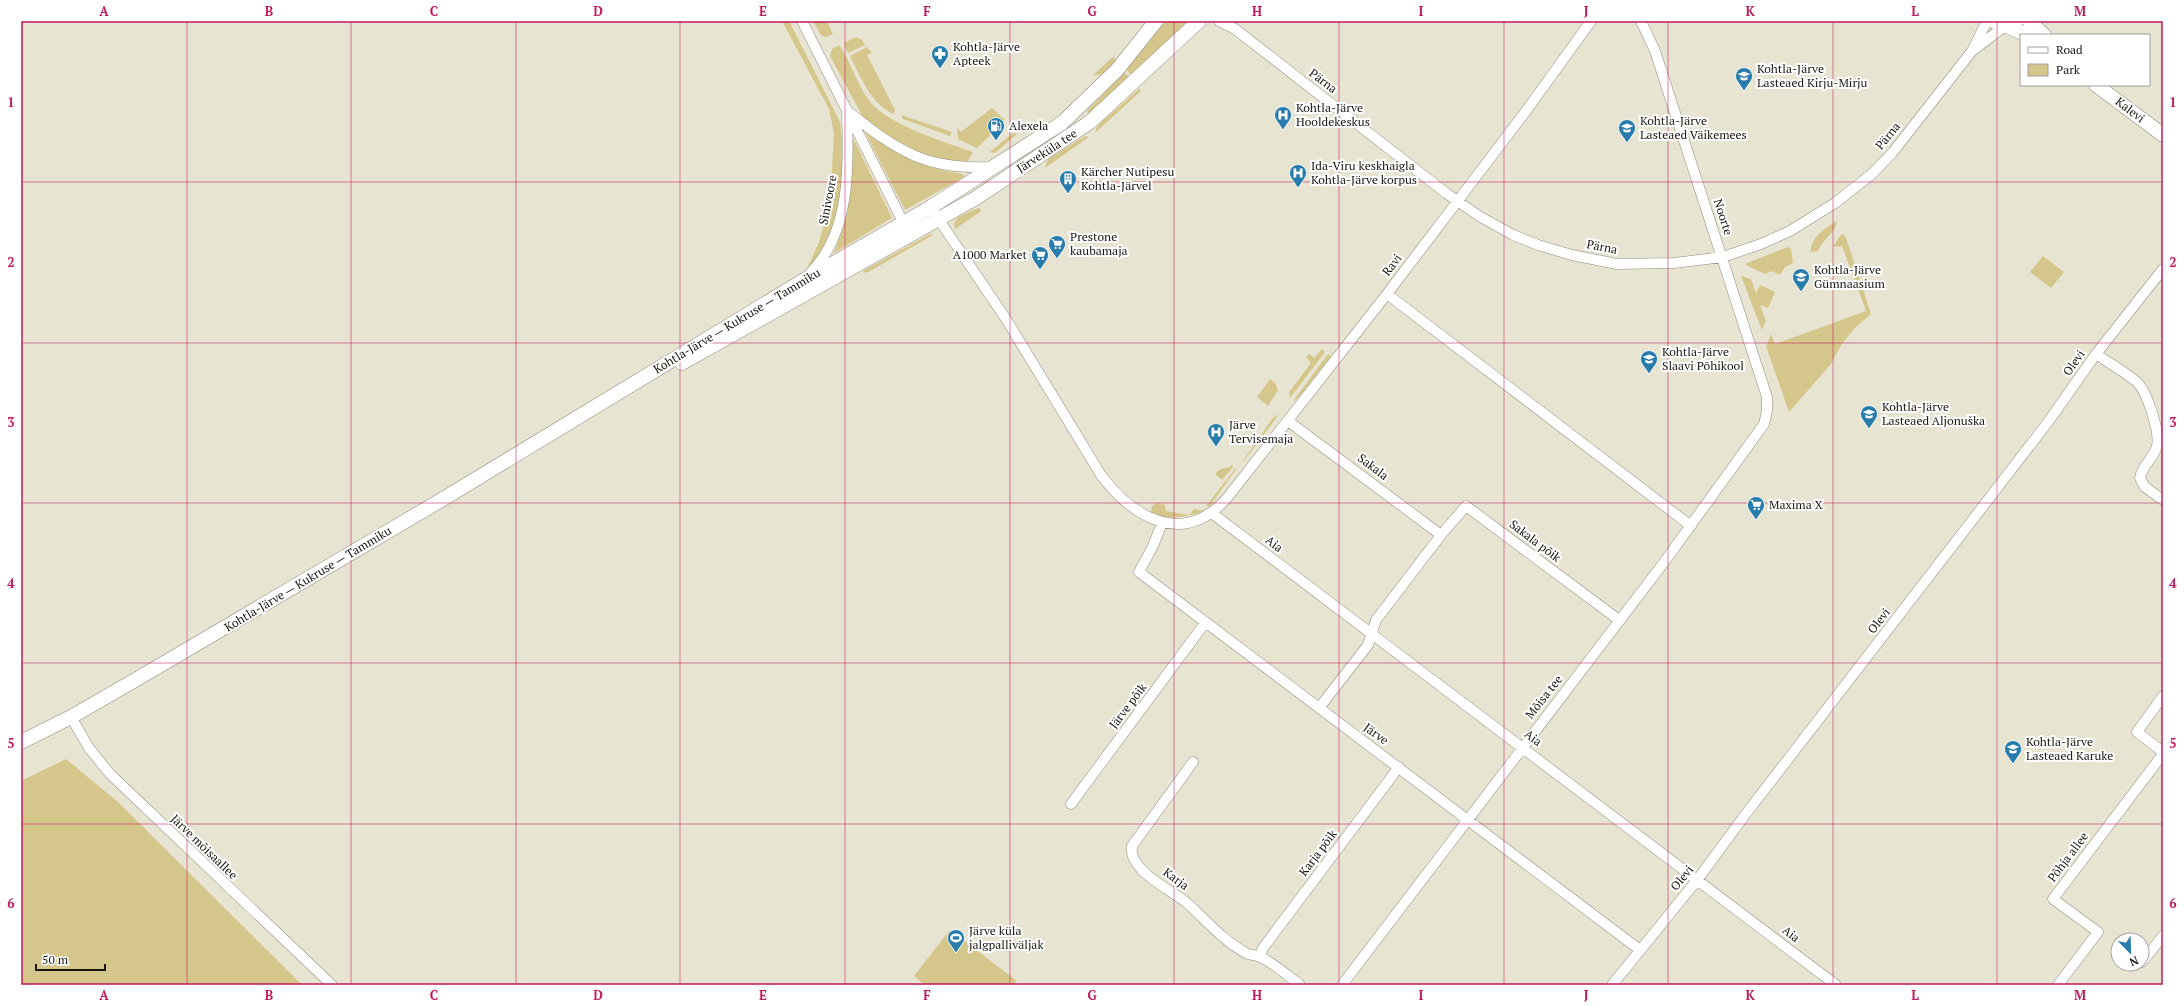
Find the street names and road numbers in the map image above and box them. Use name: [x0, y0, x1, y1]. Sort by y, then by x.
street label: Pärna: [1306, 65, 1340, 96]
street label: Kalevi: [2113, 94, 2148, 126]
street label: Pärna: [1872, 119, 1903, 152]
street label: Järveküla tee: [1014, 125, 1080, 176]
street label: Sinivoore: [815, 174, 840, 226]
street label: Noorte: [1711, 197, 1736, 237]
street label: Pärna: [1585, 236, 1619, 257]
street label: Ravi: [1379, 251, 1405, 279]
street label: Kohtla-Järve — Kukruse — Tammiku: [651, 265, 823, 376]
street label: Olevi: [2059, 347, 2088, 378]
street label: Sakala: [1355, 450, 1392, 483]
street label: Sakala põik: [1507, 516, 1565, 565]
street label: Kohtla-Järve — Kukruse — Tammiku: [222, 523, 394, 634]
street label: Aia: [1263, 532, 1286, 555]
street label: Olevi: [1864, 605, 1893, 636]
street label: Mõisa tee: [1522, 672, 1565, 722]
street label: Järve põik: [1106, 679, 1150, 731]
street label: Järve: [1361, 720, 1392, 748]
street label: Aia: [1522, 726, 1545, 749]
street label: Järve mõisaallee: [168, 811, 241, 882]
street label: Karja põik: [1295, 826, 1340, 879]
street label: Põhja allee: [2044, 829, 2091, 884]
street label: Olevi: [1667, 862, 1696, 893]
street label: Karja: [1161, 864, 1192, 893]
street label: Aia: [1780, 922, 1803, 945]

